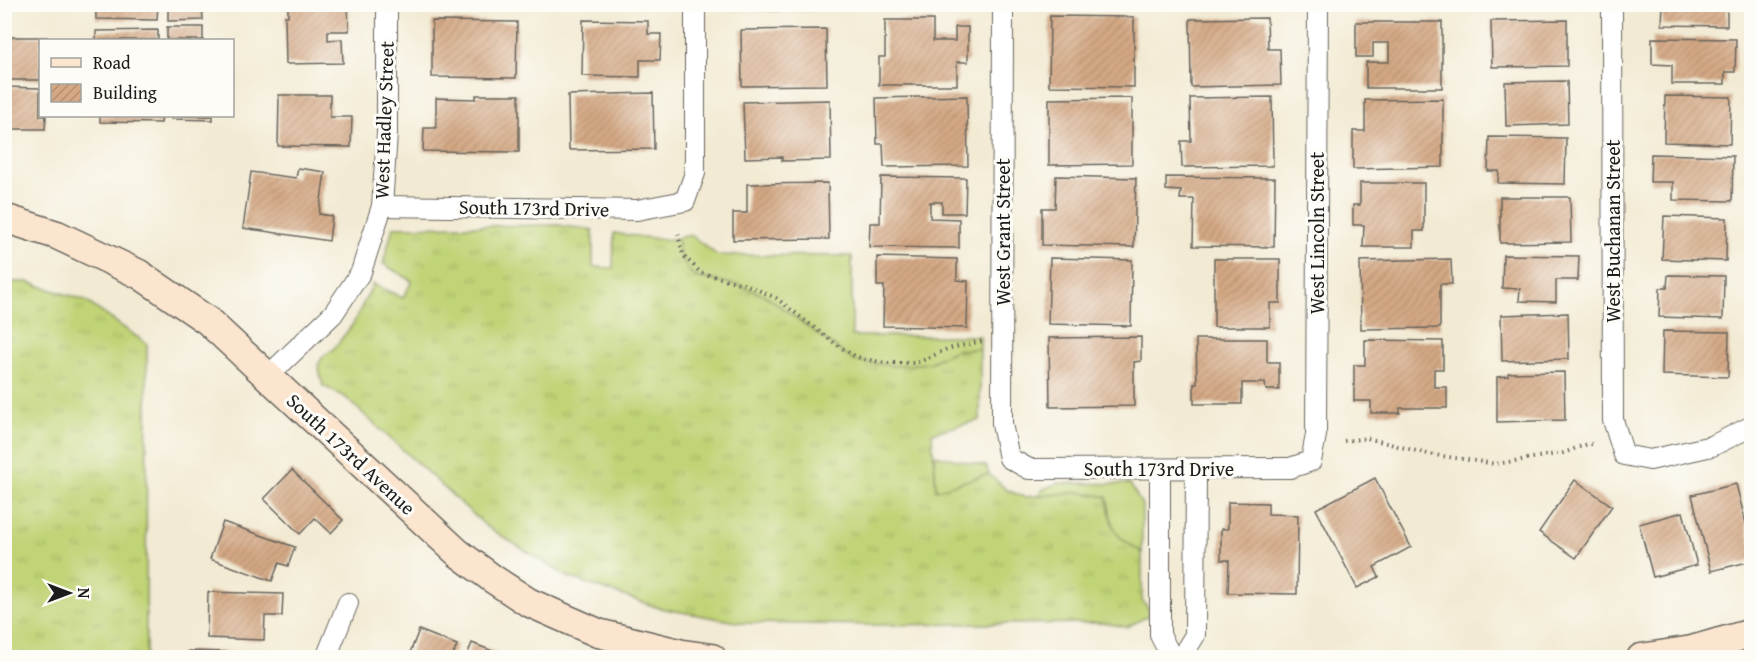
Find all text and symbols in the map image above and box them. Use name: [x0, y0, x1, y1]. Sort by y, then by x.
legend: [39, 39, 234, 117]
street label: West Hadley Street: [366, 40, 401, 200]
text: Road: [93, 49, 131, 76]
text: Building: [93, 79, 157, 106]
street label: West Buchanan Street: [1598, 139, 1627, 323]
street label: West Lincoln Street: [1302, 152, 1331, 314]
street label: West Grant Street: [988, 158, 1017, 306]
street label: South 173rd Drive: [459, 192, 609, 223]
street label: South 173rd Avenue: [280, 386, 422, 521]
street label: South 173rd Drive: [1084, 454, 1234, 483]
north arrow: [39, 563, 99, 623]
text: N: [72, 588, 96, 599]

